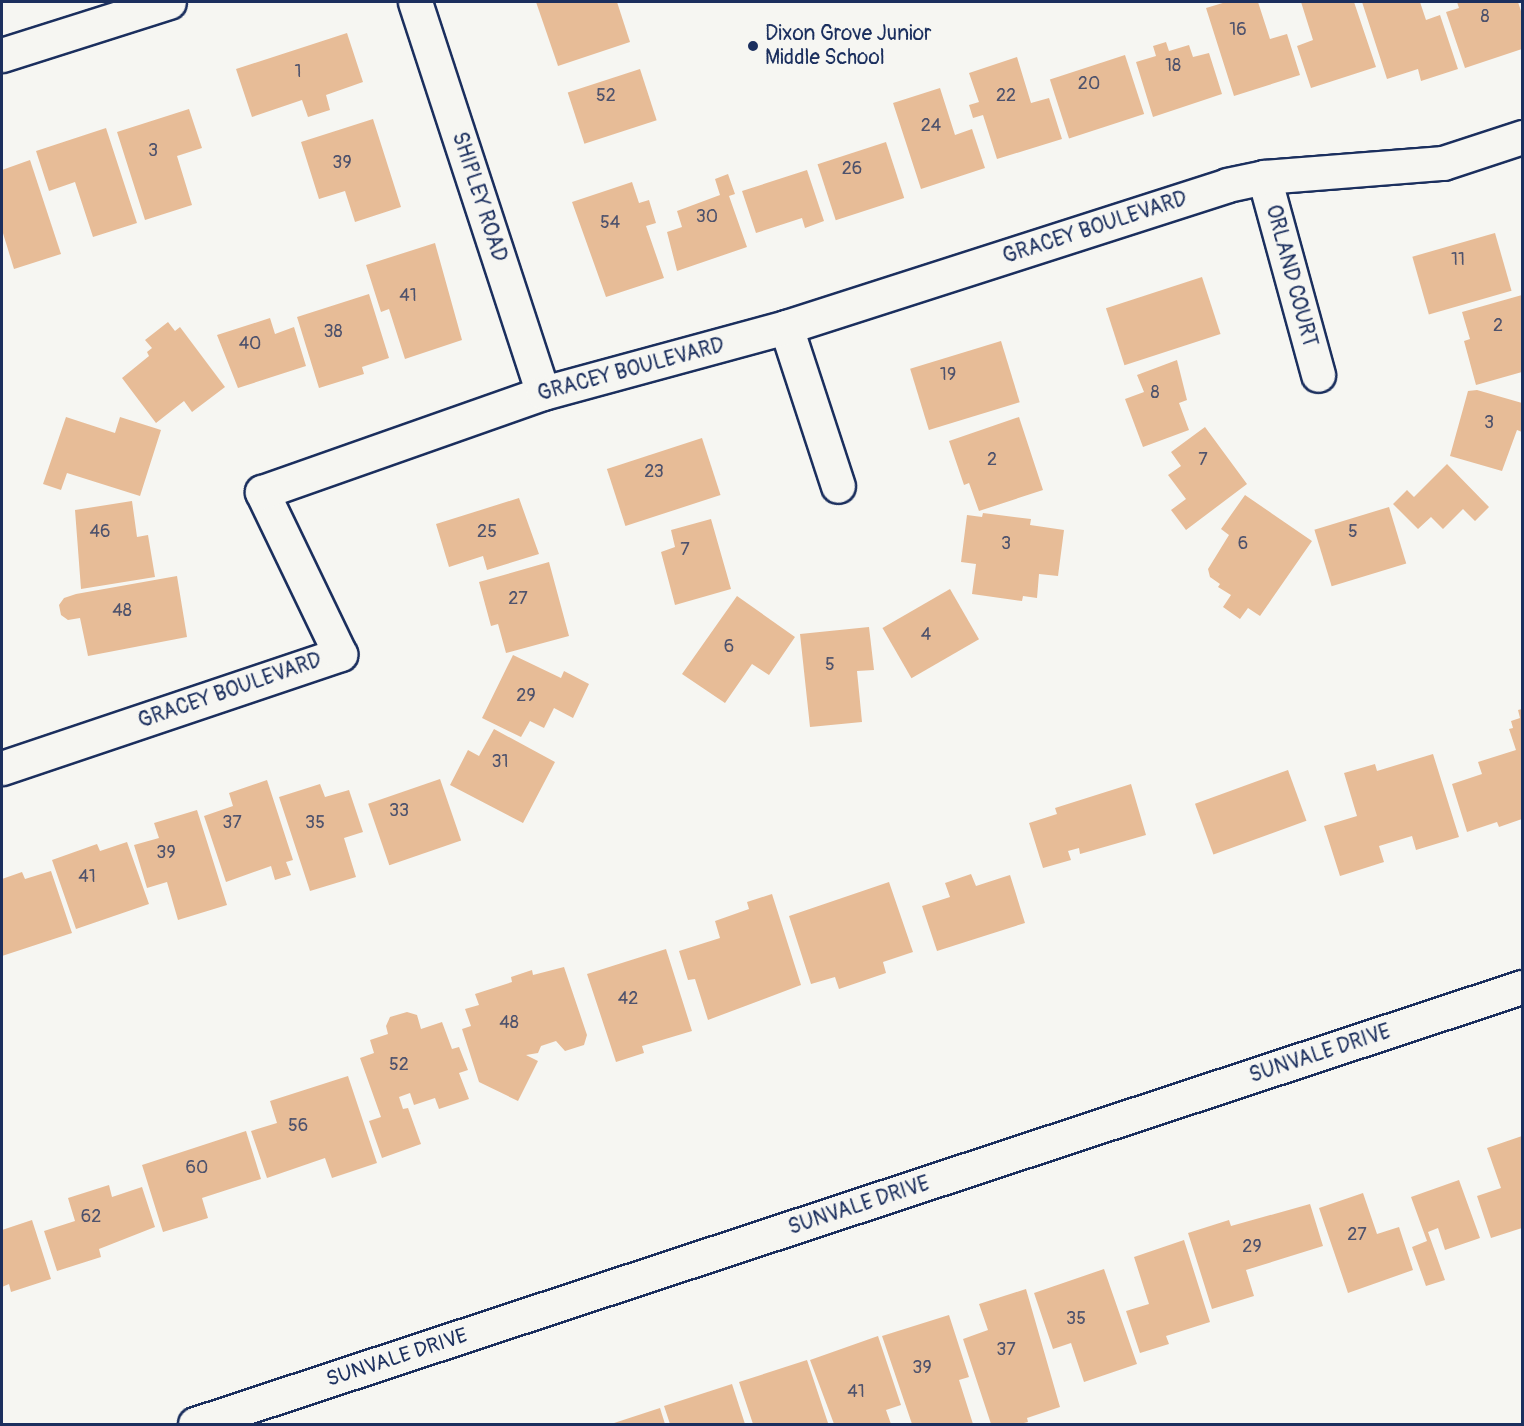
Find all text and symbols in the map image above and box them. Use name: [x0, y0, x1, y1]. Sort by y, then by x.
house number: 8: [1480, 6, 1490, 28]
house number: 16: [1229, 19, 1247, 41]
place label: Dixon Grove Junior Middle School: [765, 21, 932, 71]
marker: Dixon Grove Junior Middle School: [746, 39, 760, 53]
house number: 18: [1165, 55, 1181, 77]
house number: 1: [294, 61, 302, 83]
house number: 20: [1078, 73, 1100, 95]
house number: 52: [596, 85, 616, 107]
house number: 22: [996, 85, 1016, 107]
house number: 24: [921, 115, 941, 137]
street label: SHIPLEY ROAD: [446, 129, 512, 265]
house number: 3: [148, 140, 158, 162]
house number: 39: [332, 152, 352, 174]
house number: 26: [842, 158, 862, 180]
street label: GRACEY BOULEVARD: [1000, 186, 1190, 270]
street label: ORLAND COURT: [1260, 202, 1322, 350]
house number: 30: [696, 206, 718, 228]
house number: 54: [600, 212, 620, 234]
house number: 11: [1451, 249, 1465, 271]
house number: 41: [399, 285, 417, 307]
house number: 2: [1493, 315, 1503, 337]
house number: 38: [323, 321, 343, 343]
house number: 40: [239, 333, 261, 355]
street label: GRACEY BOULEVARD: [535, 333, 727, 407]
house number: 19: [940, 364, 956, 386]
house number: 8: [1150, 382, 1160, 404]
house number: 3: [1484, 412, 1494, 434]
house number: 2: [987, 449, 997, 471]
house number: 7: [1198, 449, 1208, 471]
house number: 23: [644, 461, 664, 483]
house number: 46: [90, 521, 110, 543]
house number: 25: [477, 521, 497, 543]
house number: 5: [1348, 521, 1358, 543]
house number: 3: [1001, 533, 1011, 555]
house number: 6: [1238, 533, 1248, 555]
house number: 7: [680, 539, 690, 561]
house number: 27: [508, 588, 528, 610]
house number: 48: [112, 600, 132, 622]
house number: 4: [921, 624, 931, 646]
house number: 6: [724, 636, 734, 658]
street label: GRACEY BOULEVARD: [135, 648, 325, 734]
house number: 5: [825, 654, 835, 676]
house number: 29: [516, 685, 536, 707]
house number: 31: [491, 751, 509, 773]
house number: 33: [389, 800, 409, 822]
house number: 37: [222, 812, 242, 834]
house number: 35: [305, 812, 325, 834]
house number: 39: [156, 842, 176, 864]
house number: 41: [78, 866, 96, 888]
house number: 42: [618, 988, 638, 1010]
house number: 48: [499, 1012, 519, 1034]
street label: SUNVALE DRIVE: [1246, 1019, 1394, 1089]
house number: 52: [389, 1054, 409, 1076]
house number: 56: [288, 1115, 308, 1137]
house number: 60: [186, 1157, 208, 1179]
street label: SUNVALE DRIVE: [785, 1171, 933, 1241]
house number: 62: [81, 1206, 101, 1228]
house number: 27: [1347, 1224, 1367, 1246]
house number: 29: [1242, 1236, 1262, 1258]
house number: 35: [1066, 1308, 1086, 1330]
street label: SUNVALE DRIVE: [323, 1323, 471, 1393]
house number: 37: [996, 1339, 1016, 1361]
house number: 39: [912, 1357, 932, 1379]
house number: 41: [847, 1381, 865, 1403]

